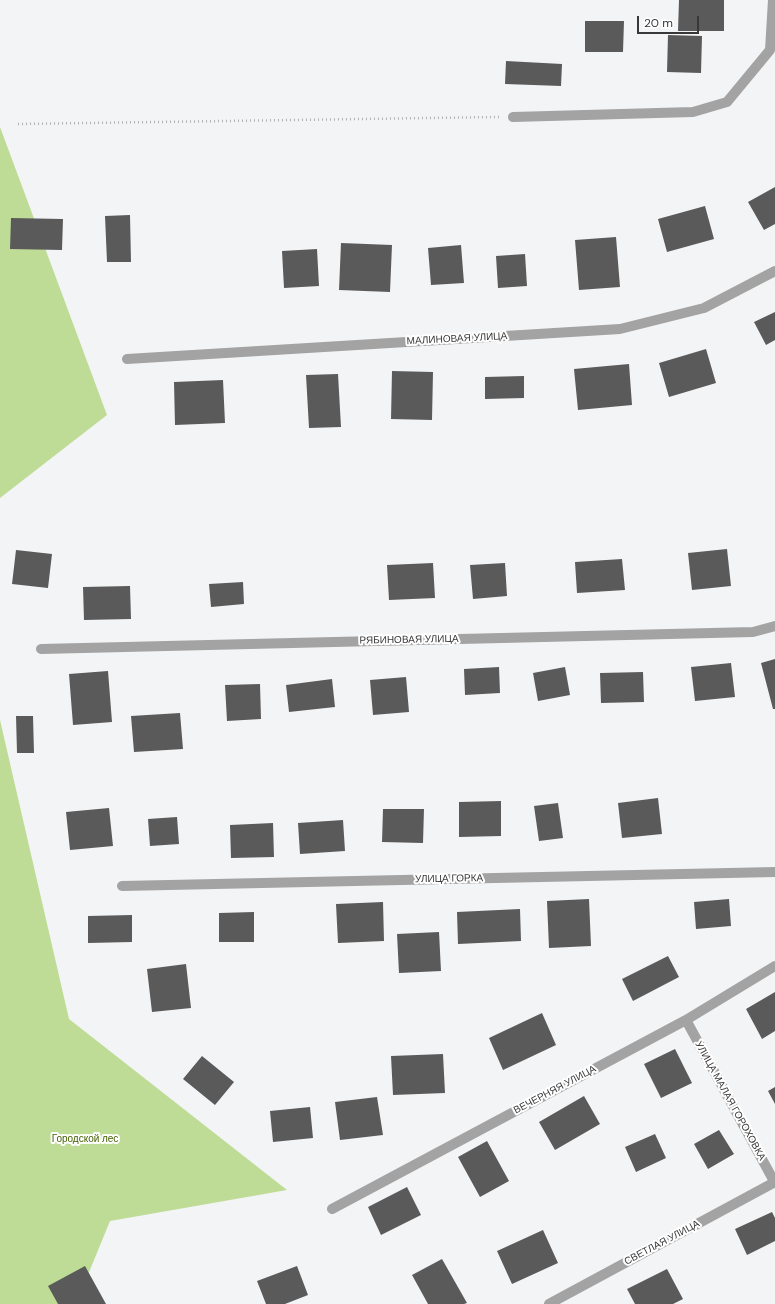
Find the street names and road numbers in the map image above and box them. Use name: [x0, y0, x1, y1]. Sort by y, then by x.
street label: МАЛИНОВАЯ УЛИЦА: [406, 330, 508, 348]
street label: РЯБИНОВАЯ УЛИЦА: [359, 633, 459, 647]
street label: УЛИЦА ГОРКА: [415, 872, 483, 886]
street label: УЛИЦА МАЛАЯ ГОРОХОВКА: [692, 1039, 768, 1163]
street label: ВЕЧЕРНЯЯ УЛИЦА: [512, 1063, 598, 1117]
street label: СВЕТЛАЯ УЛИЦА: [622, 1218, 702, 1268]

